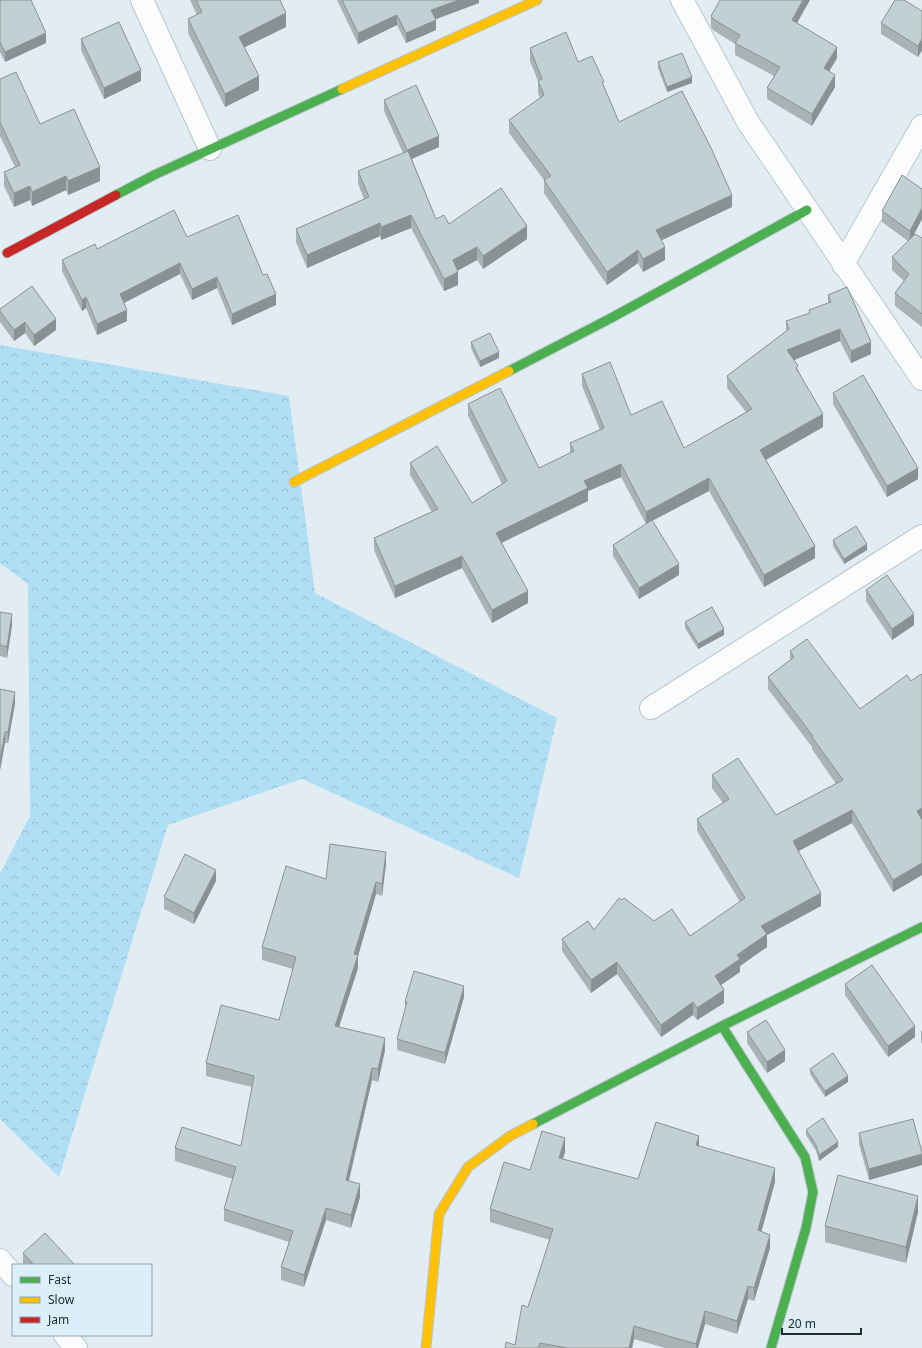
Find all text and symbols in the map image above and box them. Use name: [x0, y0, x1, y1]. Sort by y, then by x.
legend: [12, 1264, 152, 1336]
text: Fast: [48, 1271, 72, 1288]
text: Slow: [48, 1291, 75, 1308]
scale bar: [782, 1310, 861, 1336]
text: Jam: [47, 1311, 69, 1328]
text: 20 m: [788, 1315, 816, 1332]

